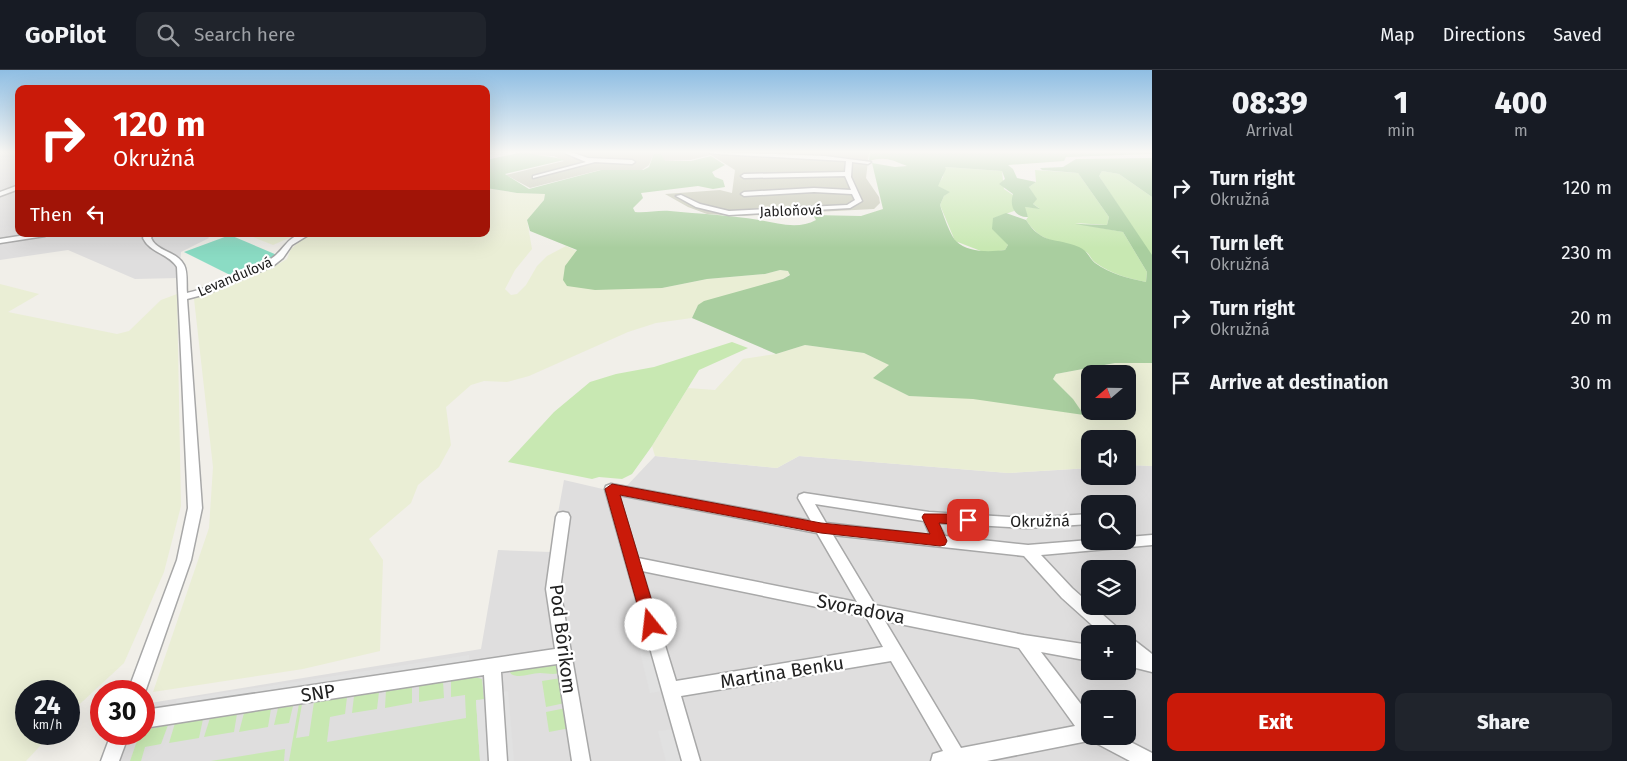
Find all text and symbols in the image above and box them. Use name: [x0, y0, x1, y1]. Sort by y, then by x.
search box: [136, 12, 486, 57]
text: GoPilot: [25, 21, 106, 49]
icon: search: [154, 21, 182, 49]
text: Search here: [194, 23, 295, 46]
text: Map: [1380, 24, 1415, 46]
text: Directions: [1443, 24, 1525, 46]
text: Saved: [1553, 24, 1602, 46]
text: 08:39: [1232, 85, 1308, 121]
text: 1: [1394, 85, 1408, 121]
text: 400: [1494, 85, 1547, 121]
text: 120 m: [113, 103, 206, 145]
icon: right: [30, 105, 95, 170]
text: Arrival: [1246, 121, 1293, 140]
text: min: [1387, 121, 1415, 140]
text: m: [1514, 121, 1528, 140]
text: Okružná: [113, 145, 195, 172]
text: Turn right: [1210, 167, 1295, 190]
icon: right: [1167, 174, 1195, 202]
text: 120 m: [1562, 176, 1612, 199]
text: Okružná: [1210, 190, 1270, 209]
icon: left: [82, 200, 110, 228]
street label: Jabloňová: [759, 201, 823, 221]
text: Then: [30, 203, 72, 226]
text: Turn left: [1210, 232, 1284, 255]
icon: left: [1167, 239, 1195, 267]
text: 230 m: [1561, 241, 1612, 264]
street label: Levanduľová: [195, 254, 275, 300]
text: Okružná: [1210, 255, 1270, 274]
text: Turn right: [1210, 297, 1295, 320]
icon: right: [1167, 304, 1195, 332]
text: 20 m: [1571, 306, 1612, 329]
text: Okružná: [1210, 320, 1270, 339]
north arrow: [1081, 365, 1136, 420]
map controls: [1081, 365, 1136, 745]
icon: arrive: [1167, 369, 1195, 397]
text: Arrive at destination: [1210, 371, 1389, 394]
text: 30 m: [1571, 371, 1612, 394]
button: sound: [1081, 430, 1136, 485]
button: search: [1081, 495, 1136, 550]
pin: [947, 499, 989, 541]
icon: arrive: [954, 506, 982, 534]
street label: Okružná: [1010, 511, 1070, 531]
button: layers: [1081, 560, 1136, 615]
street label: Pod Bôrikom: [545, 583, 581, 695]
street label: Svoradova: [815, 589, 907, 629]
position arrow: [624, 598, 676, 650]
button: +: [1081, 625, 1136, 680]
street label: Martina Benku: [719, 651, 845, 693]
street label: SNP: [299, 679, 337, 707]
speed limit sign: 30: [90, 680, 155, 745]
button: −: [1081, 690, 1136, 745]
text: 24: [34, 691, 61, 721]
button: Exit: [1167, 693, 1385, 751]
button: Share: [1395, 693, 1612, 751]
text: km/h: [33, 718, 62, 732]

